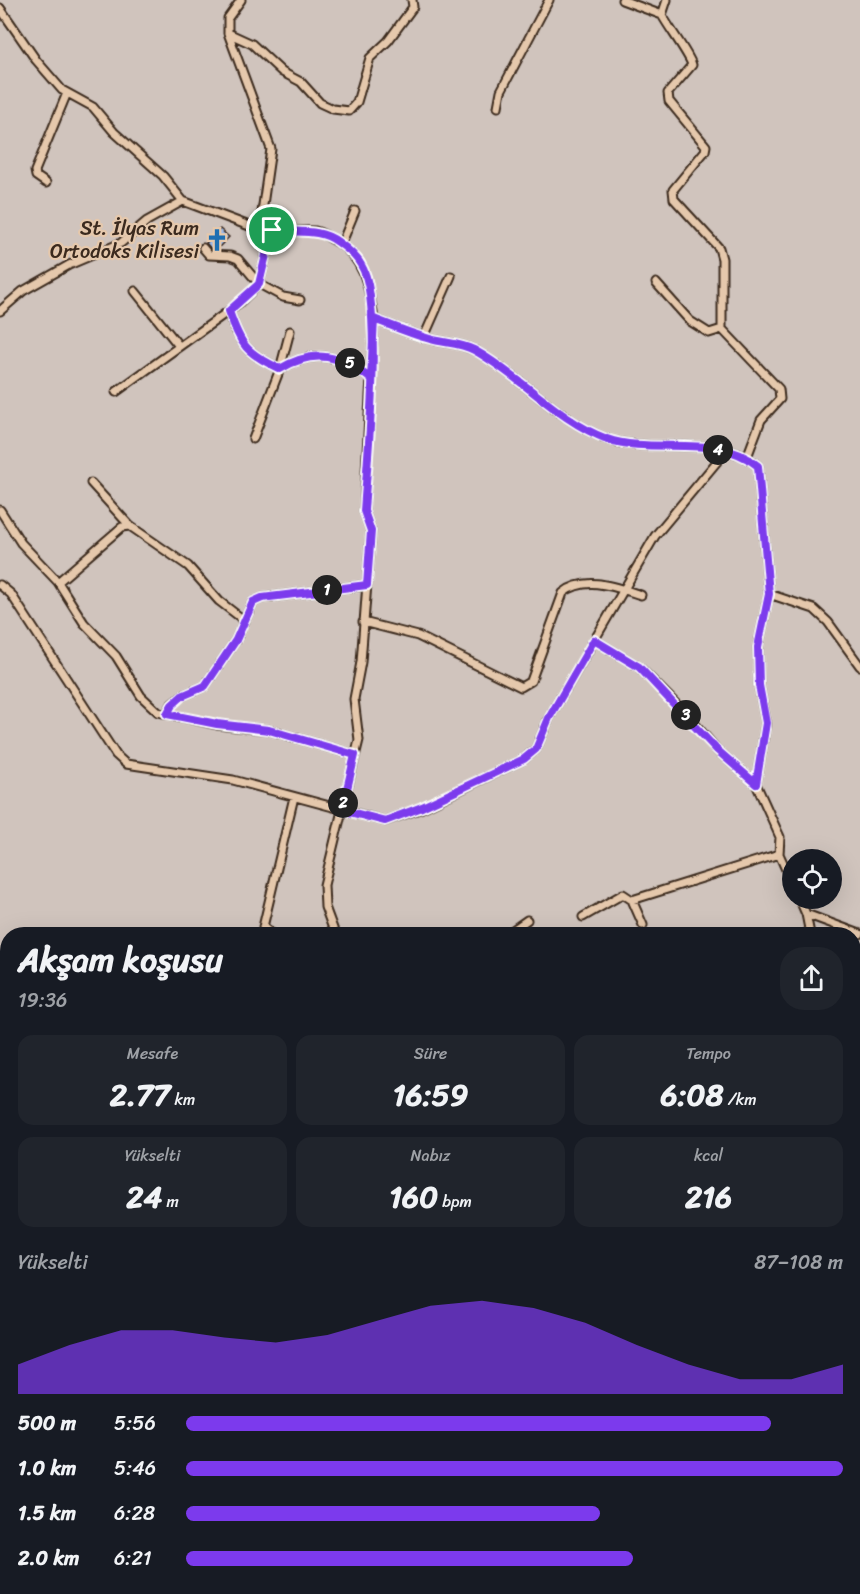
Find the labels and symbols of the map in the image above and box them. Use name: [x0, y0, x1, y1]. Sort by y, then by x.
pin: [246, 204, 297, 255]
place label: St. İlyas Rum Ortodoks Kilisesi: [50, 211, 199, 269]
church icon: St. İlyas Rum Ortodoks Kilisesi: [204, 227, 230, 253]
pin: 5: [335, 348, 365, 378]
pin: 4: [703, 435, 733, 465]
pin: 1: [312, 575, 342, 605]
pin: 3: [671, 700, 701, 730]
pin: 2: [328, 788, 358, 818]

